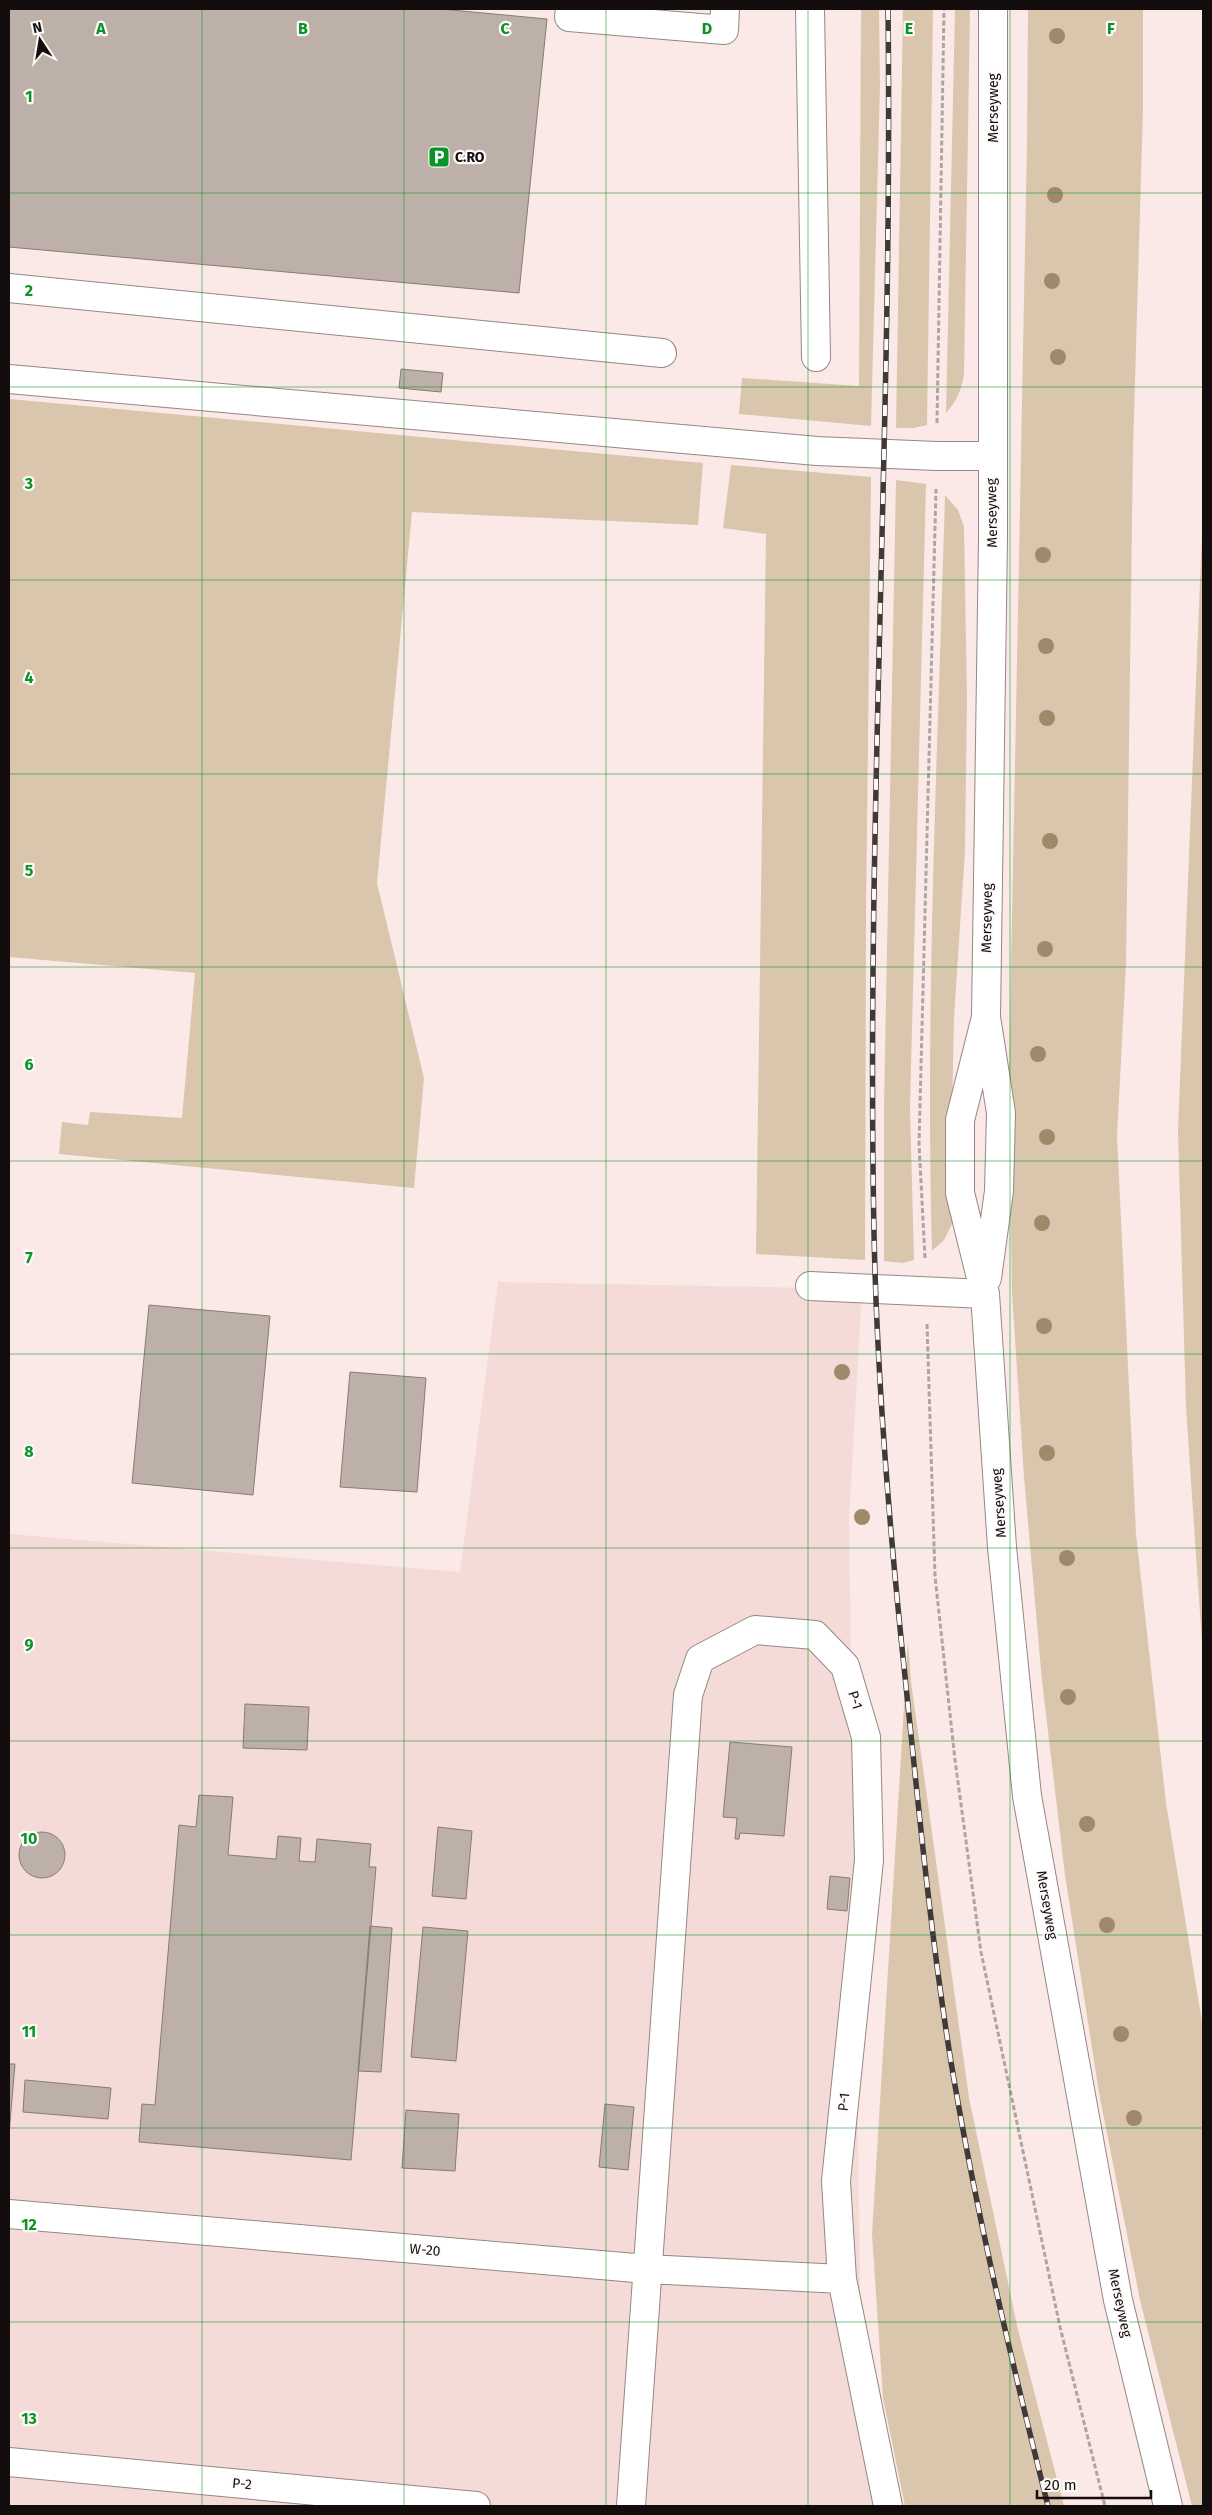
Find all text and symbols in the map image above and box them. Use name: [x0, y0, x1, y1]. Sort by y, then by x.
north arrow: [15, 15, 65, 65]
text: N: [31, 18, 44, 37]
text: A: [95, 19, 106, 38]
text: B: [298, 19, 308, 38]
text: C: [500, 19, 510, 38]
text: D: [702, 19, 712, 38]
text: E: [905, 19, 913, 38]
text: F: [1107, 19, 1115, 38]
street label: Merseyweg: [985, 72, 1002, 143]
text: 1: [25, 87, 33, 106]
parking icon: C.RO: [427, 145, 451, 169]
place label: C.RO: [455, 149, 485, 166]
text: 2: [25, 281, 33, 300]
text: 3: [24, 474, 33, 493]
street label: Merseyweg: [983, 477, 1001, 548]
text: 4: [24, 668, 34, 687]
text: 5: [25, 861, 34, 880]
street label: Merseyweg: [978, 882, 996, 953]
text: 6: [24, 1055, 34, 1074]
text: 7: [25, 1248, 33, 1267]
text: 8: [24, 1442, 34, 1461]
street label: Merseyweg: [988, 1467, 1010, 1538]
text: 9: [25, 1635, 34, 1654]
street label: P-1: [844, 1689, 866, 1711]
text: 10: [21, 1829, 37, 1848]
street label: Merseyweg: [1033, 1869, 1062, 1941]
text: 11: [22, 2022, 36, 2041]
street label: P-1: [835, 2092, 853, 2112]
text: 12: [21, 2215, 37, 2234]
street label: W-20: [409, 2240, 441, 2260]
street label: Merseyweg: [1104, 2267, 1136, 2340]
text: 13: [21, 2409, 37, 2428]
scale bar: [1037, 2468, 1151, 2500]
street label: P-2: [231, 2475, 253, 2493]
text: 20 m: [1044, 2476, 1077, 2494]

